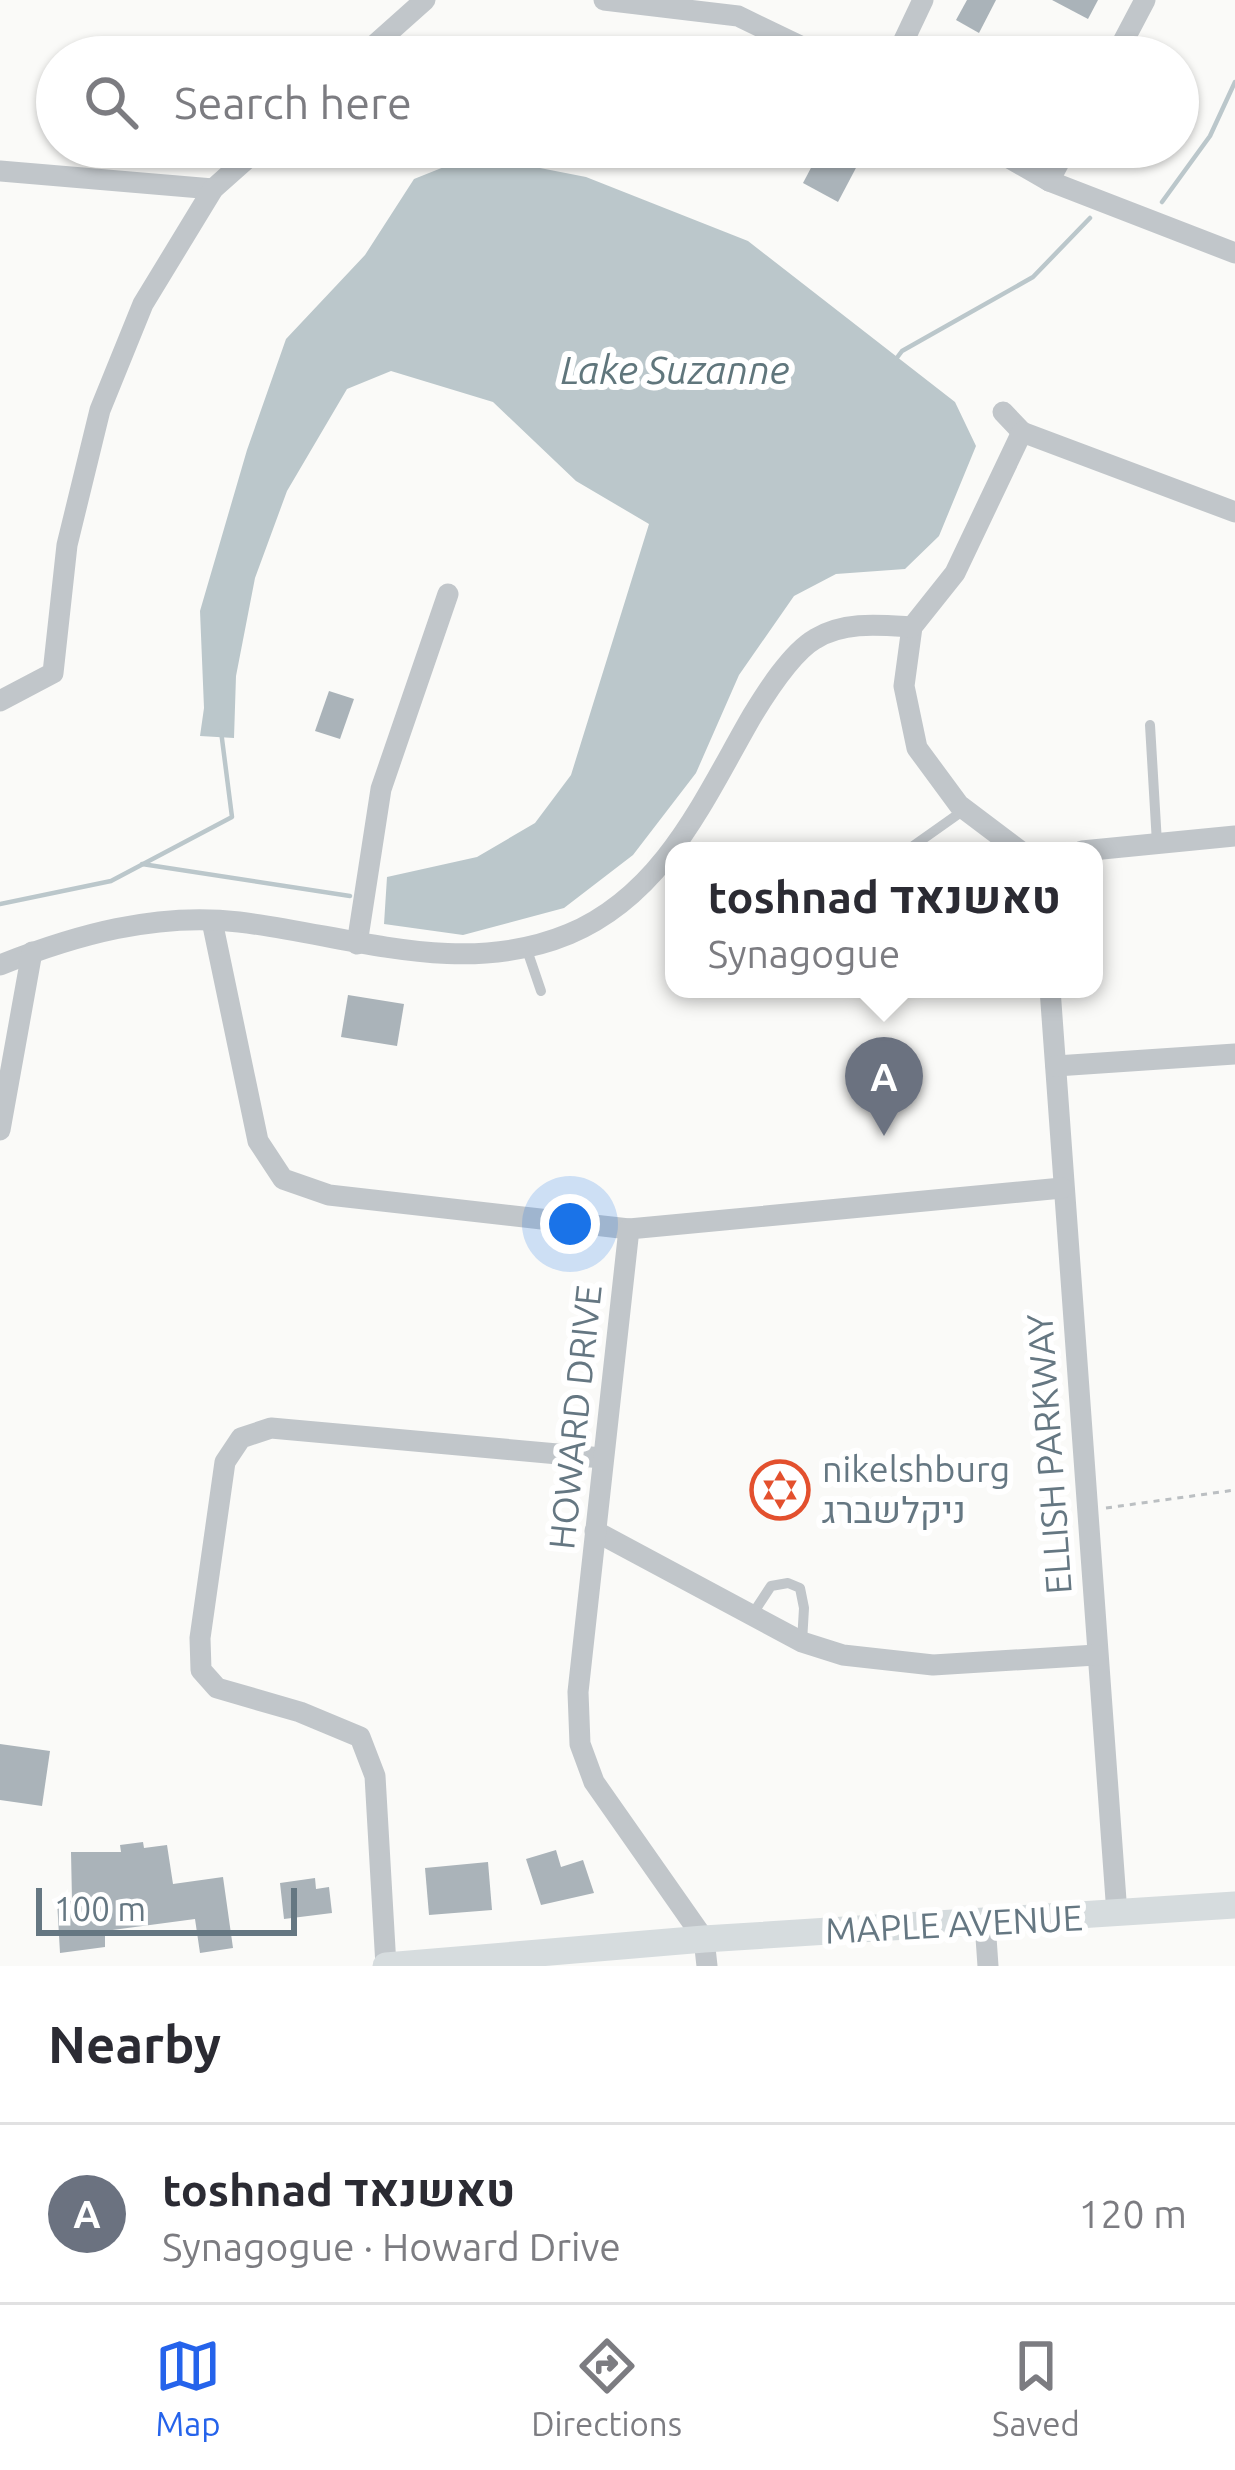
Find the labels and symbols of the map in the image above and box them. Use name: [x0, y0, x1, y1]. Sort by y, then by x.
water label: Lake Suzanne: [560, 348, 790, 391]
pin: A: [845, 1037, 923, 1136]
your location: [540, 1194, 600, 1254]
street label: HOWARD DRIVE: [540, 1283, 609, 1551]
street label: ELLISH PARKWAY: [1018, 1312, 1079, 1596]
place label: nikelshburg ניקלשברג: [822, 1448, 1010, 1530]
synagogue icon: nikelshburg ניקלשברג: [749, 1459, 811, 1521]
scale bar: [36, 1882, 297, 1935]
street label: MAPLE AVENUE: [824, 1896, 1084, 1951]

